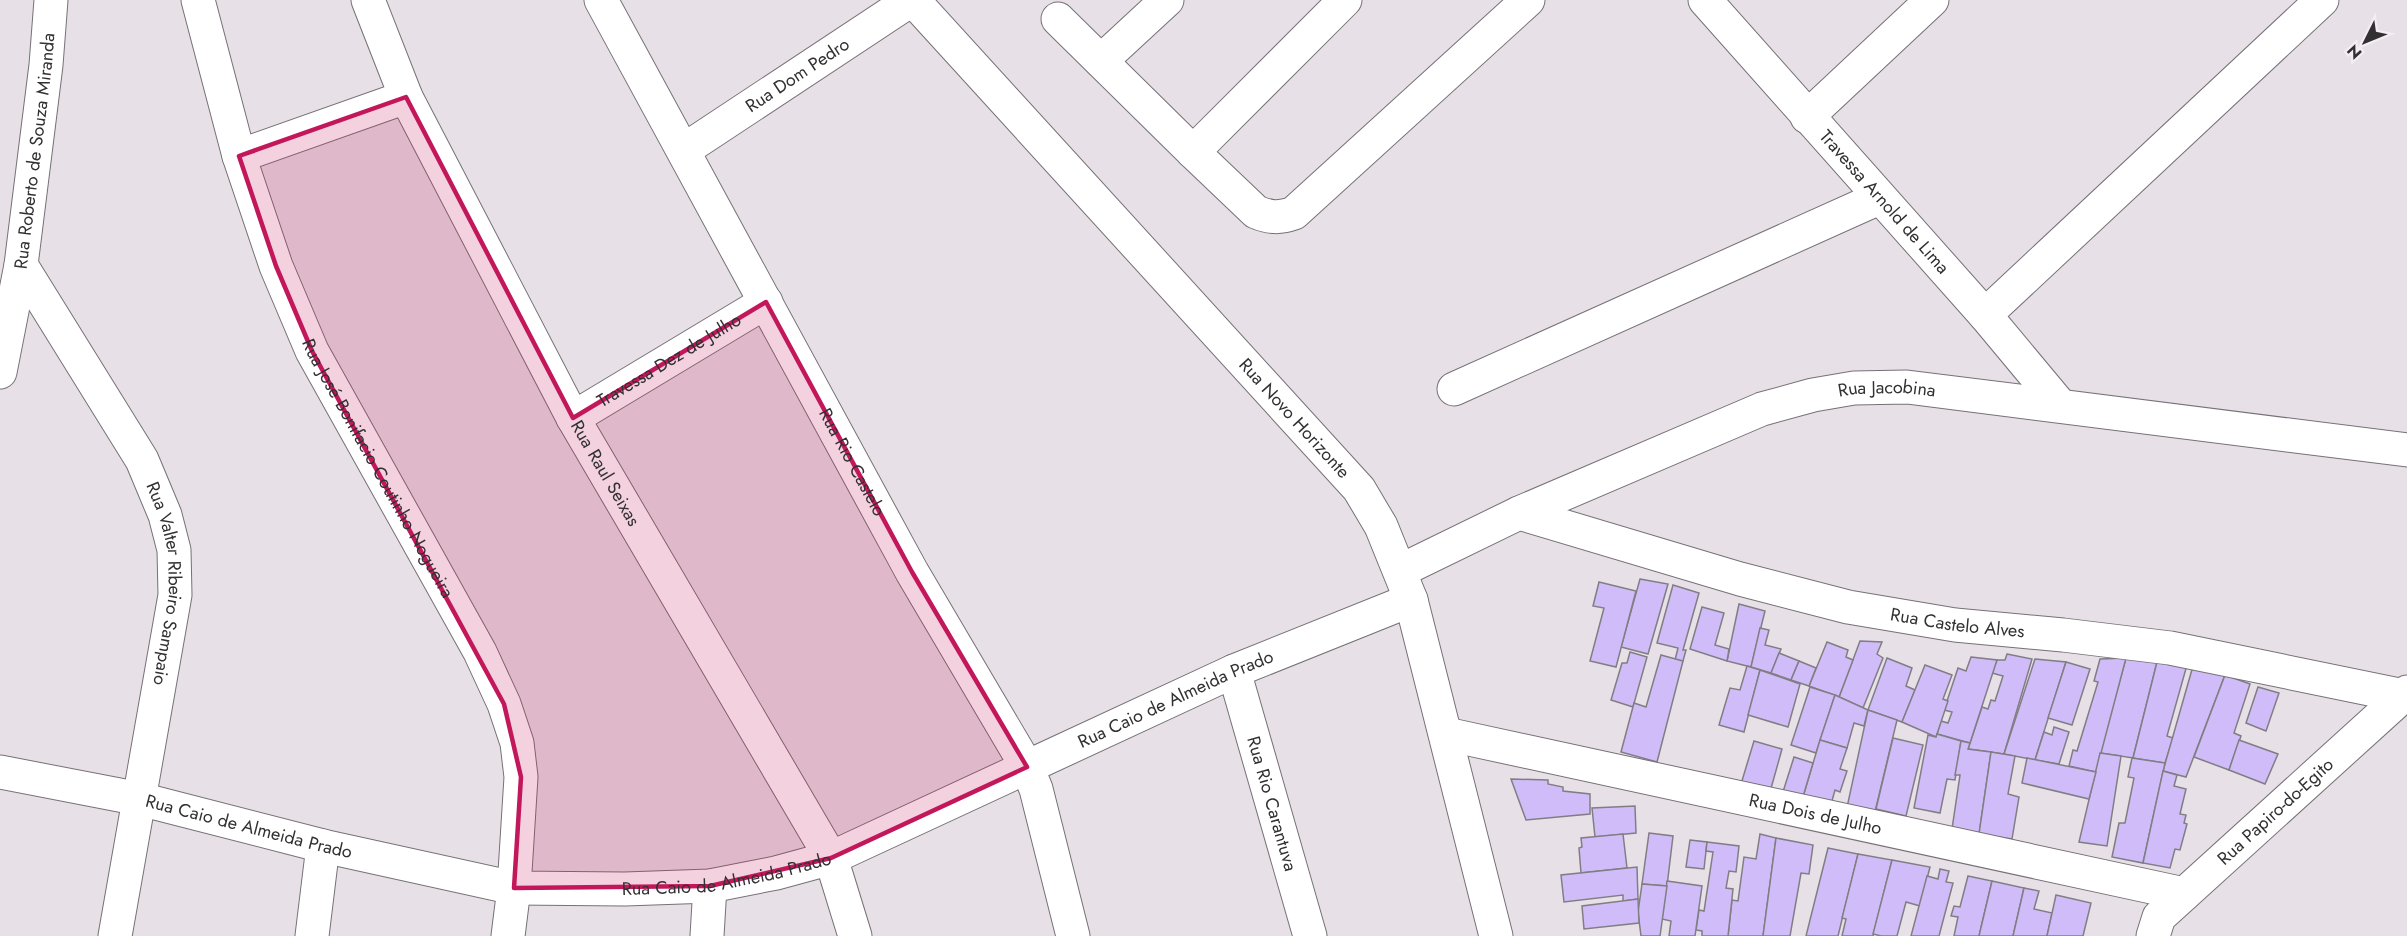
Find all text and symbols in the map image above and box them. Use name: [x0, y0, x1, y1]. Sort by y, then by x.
north arrow: [2335, 12, 2395, 72]
street label: Rua Dom Pedro: [740, 31, 855, 119]
street label: Rua Roberto de Souza Miranda: [8, 32, 61, 271]
text: N: [2342, 39, 2367, 64]
street label: Travessa Arnold de Lima: [1813, 124, 1956, 280]
street label: Travessa Dez de Julho: [592, 307, 746, 414]
street label: Rua José Bonifacio Coutinho Nogueira: [295, 335, 460, 603]
street label: Rua Novo Horizonte: [1233, 352, 1356, 484]
street label: Rua Jacobina: [1836, 374, 1937, 404]
street label: Rua Rio Castelo: [812, 403, 892, 521]
street label: Rua Raul Seixas: [564, 415, 647, 531]
street label: Rua Valter Ribeiro Sampaio: [139, 478, 188, 688]
street label: Rua Castelo Alves: [1888, 601, 2026, 644]
street label: Rua Caio de Almeida Prado: [1074, 643, 1278, 755]
street label: Rua Rio Carantuva: [1240, 733, 1304, 874]
street label: Rua Papiro-do-Egito: [2211, 752, 2339, 871]
street label: Rua Dois de Julho: [1747, 787, 1884, 841]
street label: Rua Caio de Almeida Prado: [143, 788, 355, 865]
street label: Rua Caio de Almeida Prado: [621, 845, 834, 902]

